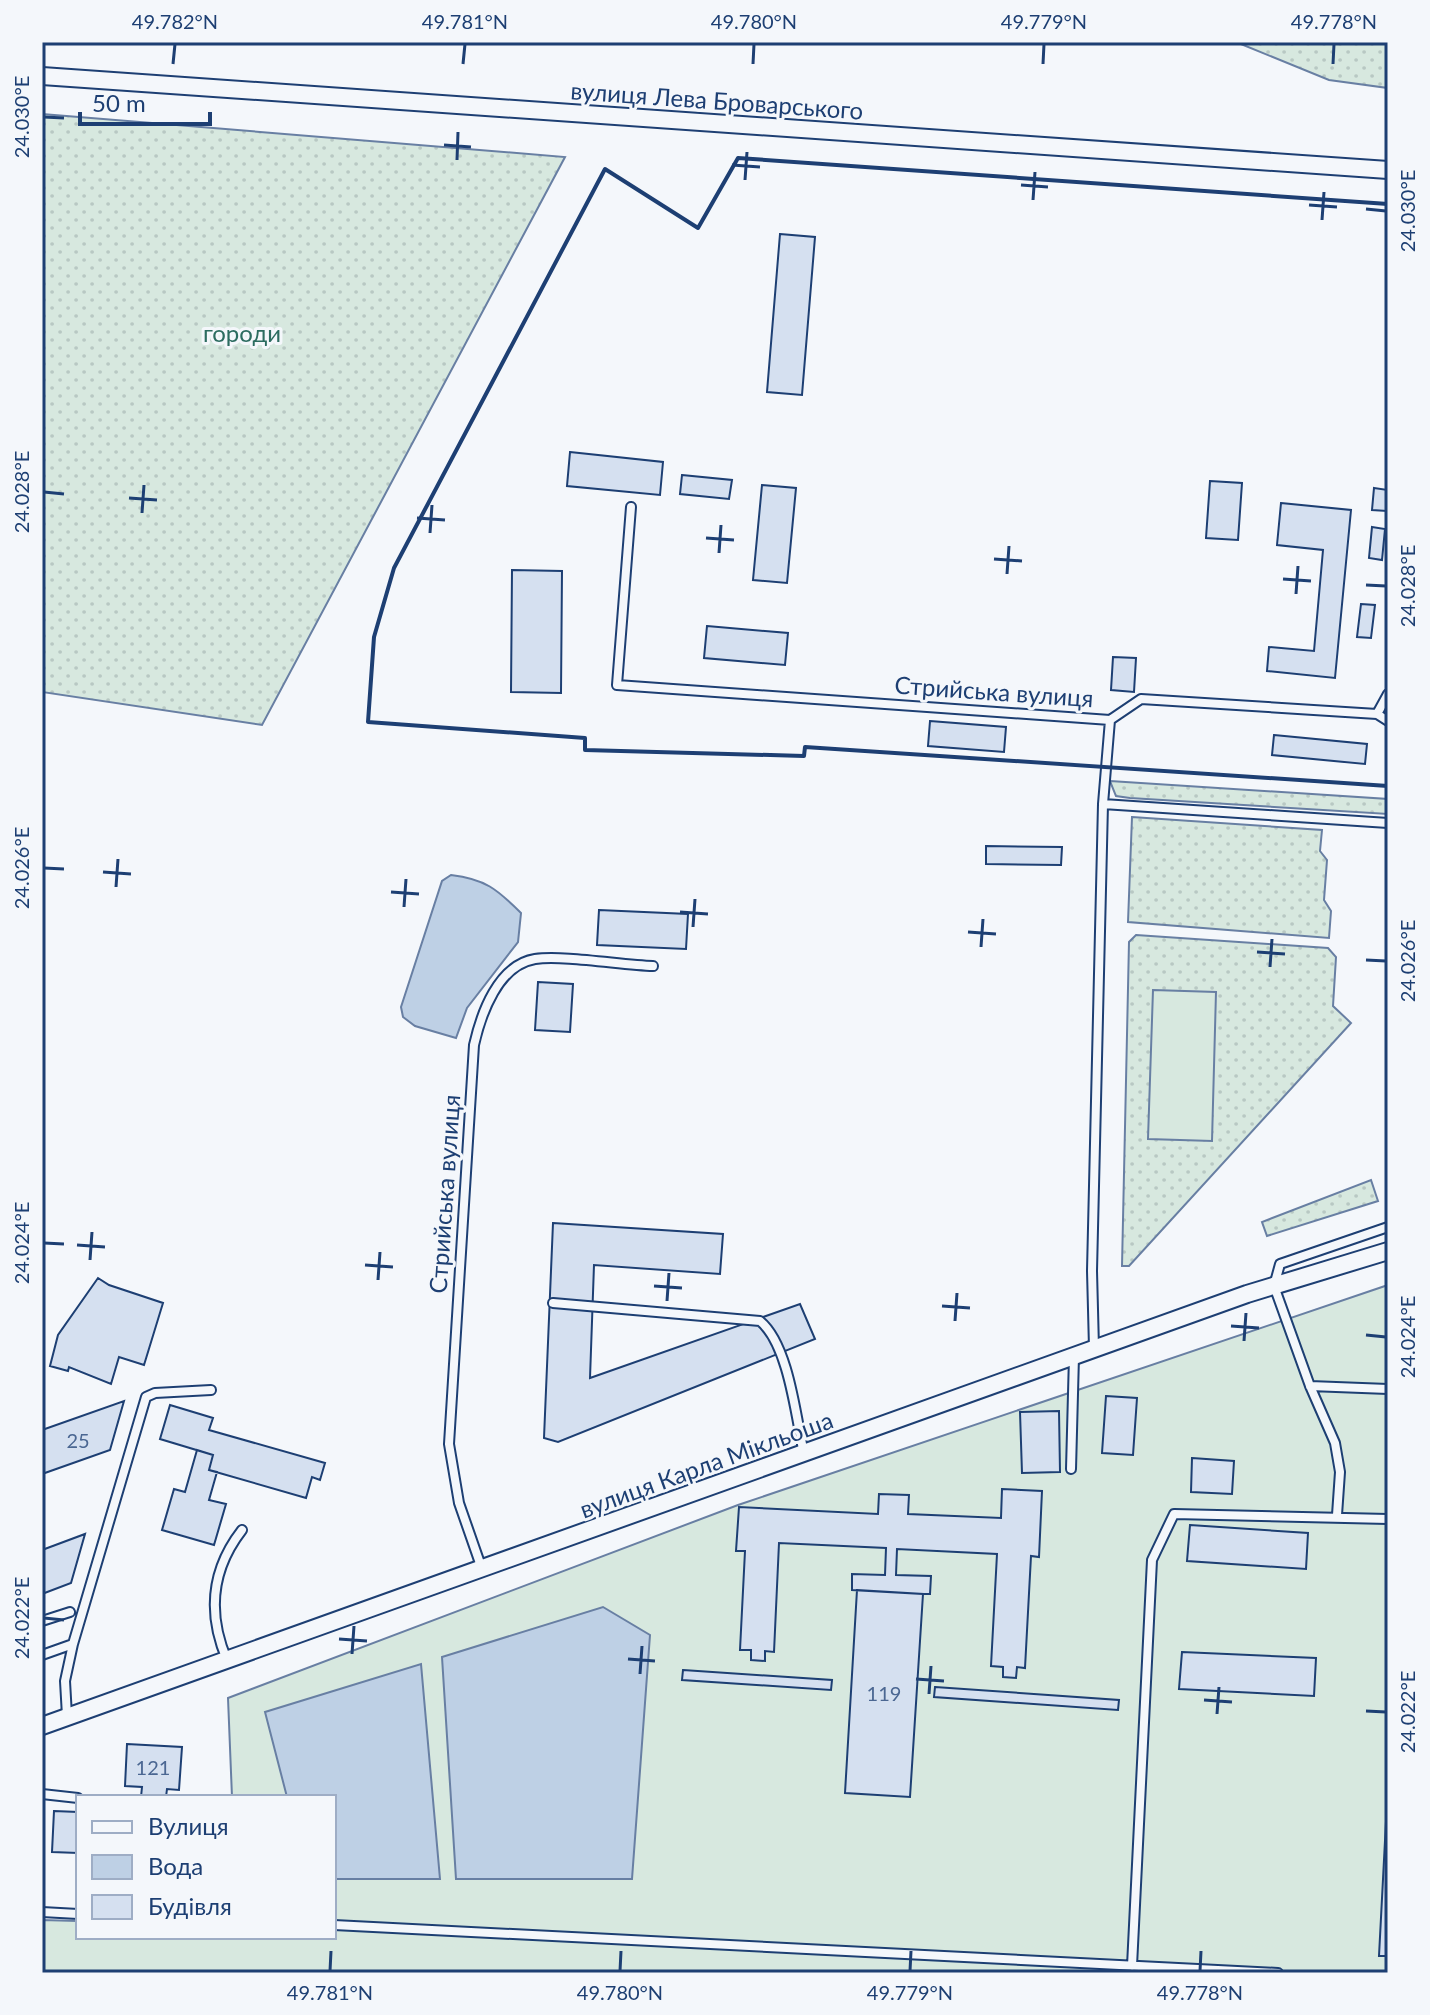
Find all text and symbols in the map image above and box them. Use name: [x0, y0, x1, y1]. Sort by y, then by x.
text: 49.782°N: [132, 9, 218, 33]
text: 49.781°N: [422, 9, 508, 33]
text: 49.780°N: [711, 9, 797, 33]
text: 49.779°N: [1001, 9, 1087, 33]
text: 49.778°N: [1291, 9, 1377, 33]
street label: вулиця Лева Броварського: [570, 75, 864, 125]
text: 24.030°E: [9, 76, 33, 158]
scale bar: [80, 76, 210, 126]
text: 50 m: [92, 88, 146, 117]
text: 24.030°E: [1395, 170, 1419, 252]
park label: городи: [203, 318, 281, 347]
text: 24.028°E: [9, 451, 33, 533]
text: 24.028°E: [1395, 545, 1419, 627]
street label: Стрийська вулиця: [894, 670, 1094, 712]
text: 24.026°E: [9, 827, 33, 909]
text: 24.026°E: [1395, 920, 1419, 1002]
street label: Стрийська вулиця: [423, 1094, 465, 1294]
text: 24.024°E: [9, 1202, 33, 1284]
text: 24.024°E: [1395, 1296, 1419, 1378]
street label: вулиця Карла Мікльоша: [575, 1405, 837, 1523]
house number: 25: [66, 1428, 90, 1452]
text: 24.022°E: [9, 1577, 33, 1659]
text: 24.022°E: [1395, 1671, 1419, 1753]
house number: 119: [867, 1681, 901, 1705]
house number: 121: [136, 1755, 170, 1779]
legend: [76, 1795, 336, 1939]
text: Вулиця: [148, 1811, 229, 1840]
text: Вода: [148, 1851, 203, 1880]
text: Будівля: [148, 1891, 232, 1920]
text: 49.781°N: [287, 1980, 373, 2004]
text: 49.780°N: [577, 1980, 663, 2004]
text: 49.779°N: [867, 1980, 953, 2004]
text: 49.778°N: [1157, 1980, 1243, 2004]

